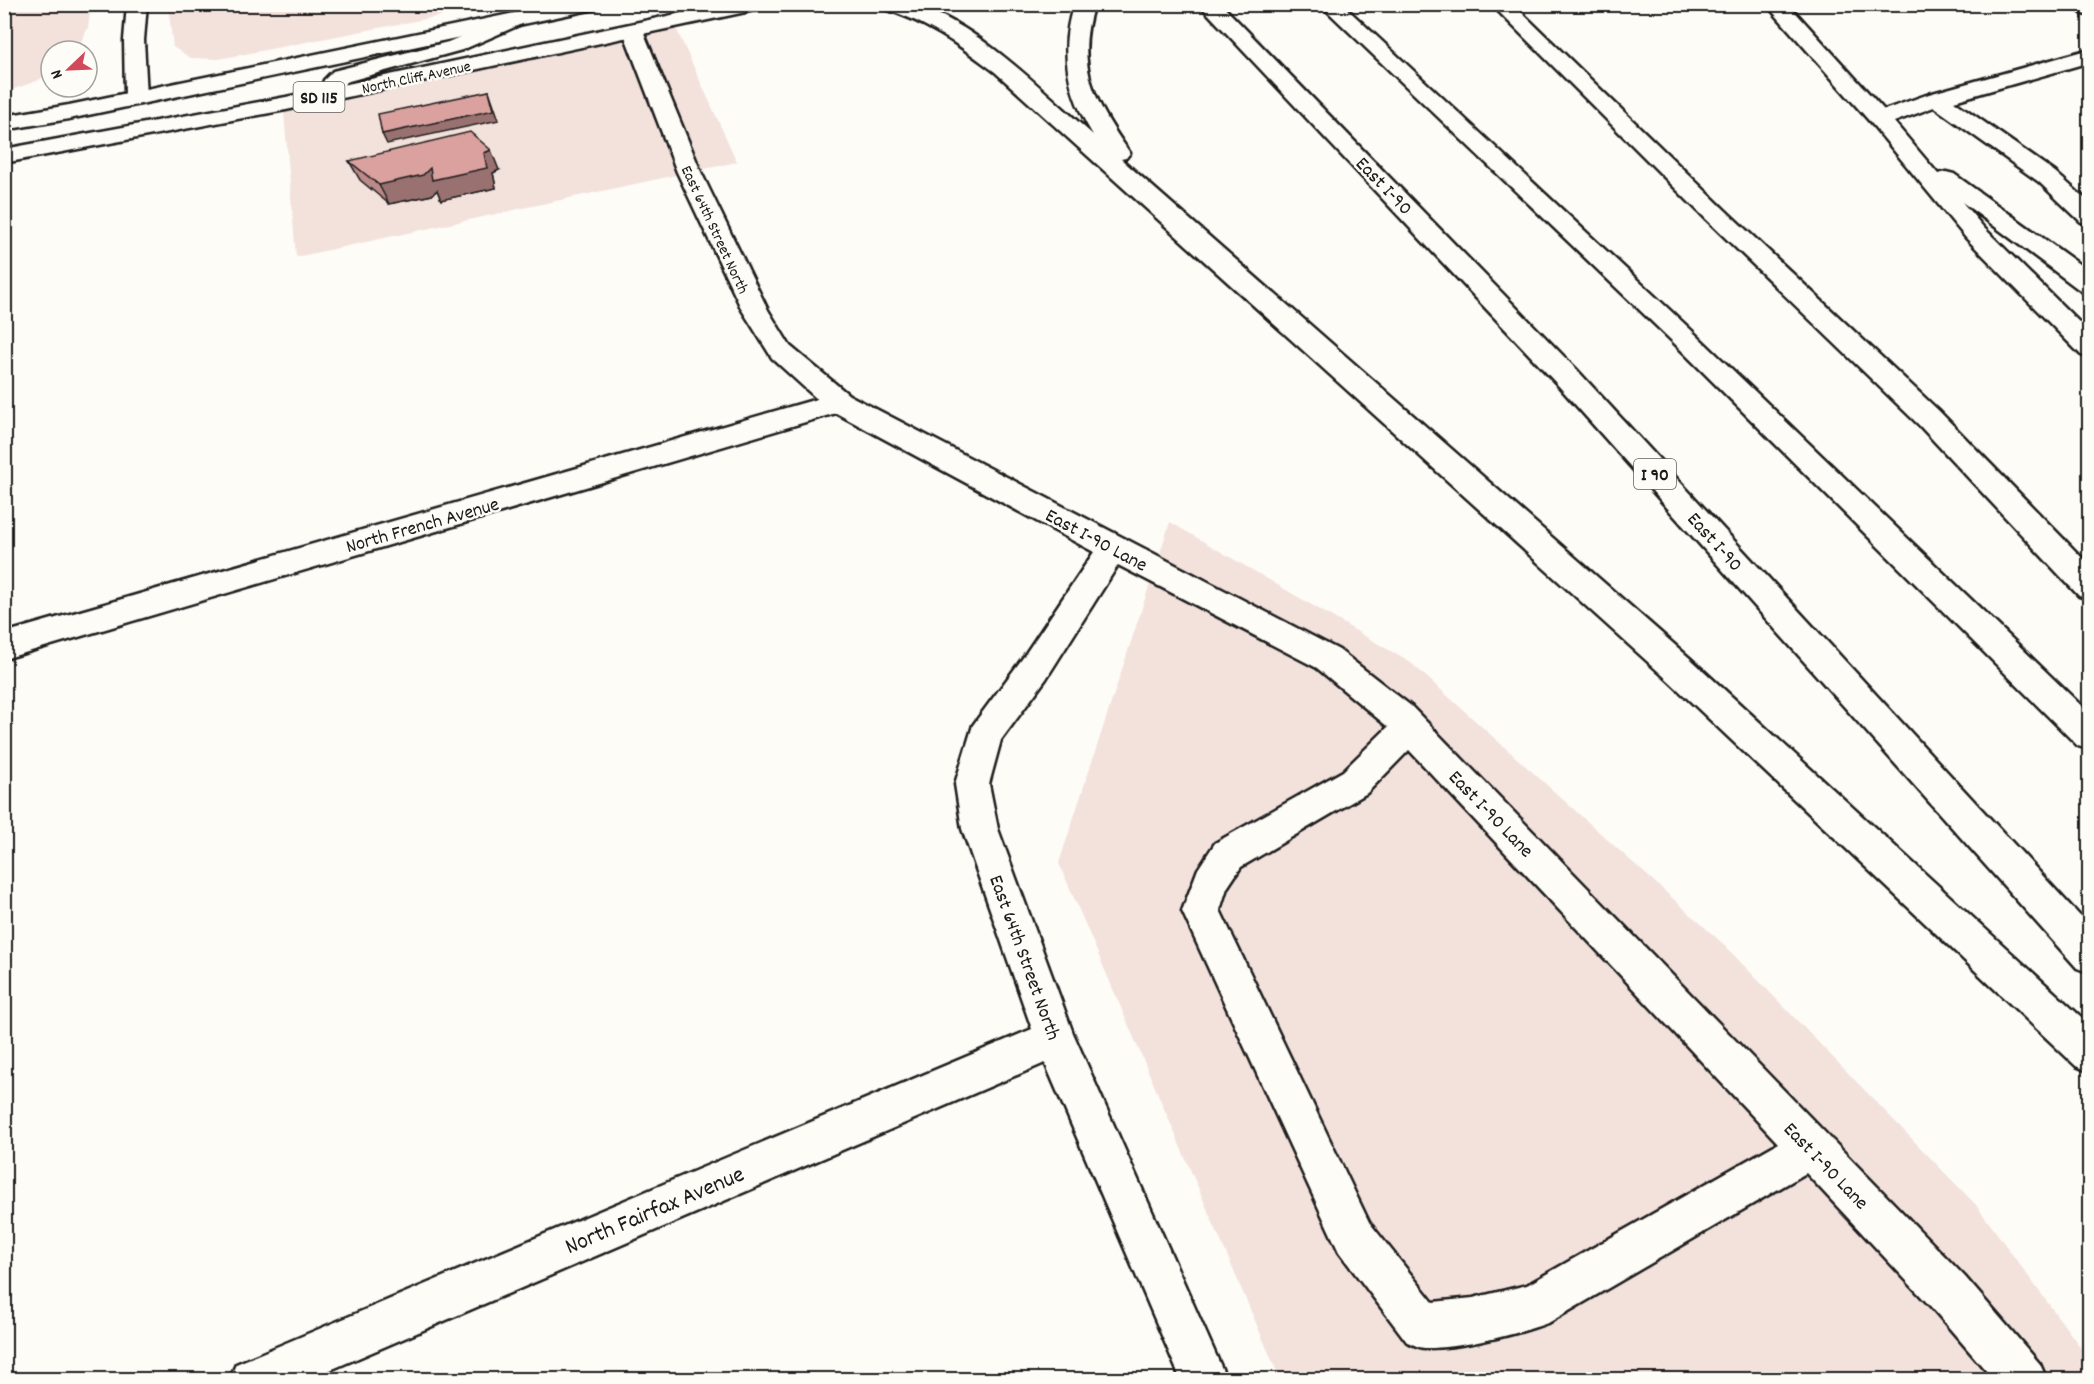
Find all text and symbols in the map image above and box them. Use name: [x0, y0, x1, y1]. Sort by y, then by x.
north arrow: [39, 39, 99, 99]
street label: North Cliff Avenue: [360, 56, 473, 101]
text: N: [45, 66, 70, 82]
road number: SD 115: [294, 82, 344, 112]
street label: East I-90: [1348, 151, 1418, 223]
street label: East 64th Street North: [674, 162, 754, 298]
road number: I 90: [1634, 459, 1676, 489]
street label: North French Avenue: [343, 492, 503, 562]
street label: East I-90 Lane: [1040, 503, 1152, 580]
street label: East I-90: [1679, 507, 1748, 579]
street label: East I-90 Lane: [1441, 765, 1539, 865]
street label: East 64th Street North: [980, 871, 1066, 1045]
street label: East I-90 Lane: [1776, 1117, 1874, 1217]
street label: North Fairfax Avenue: [560, 1159, 750, 1265]

